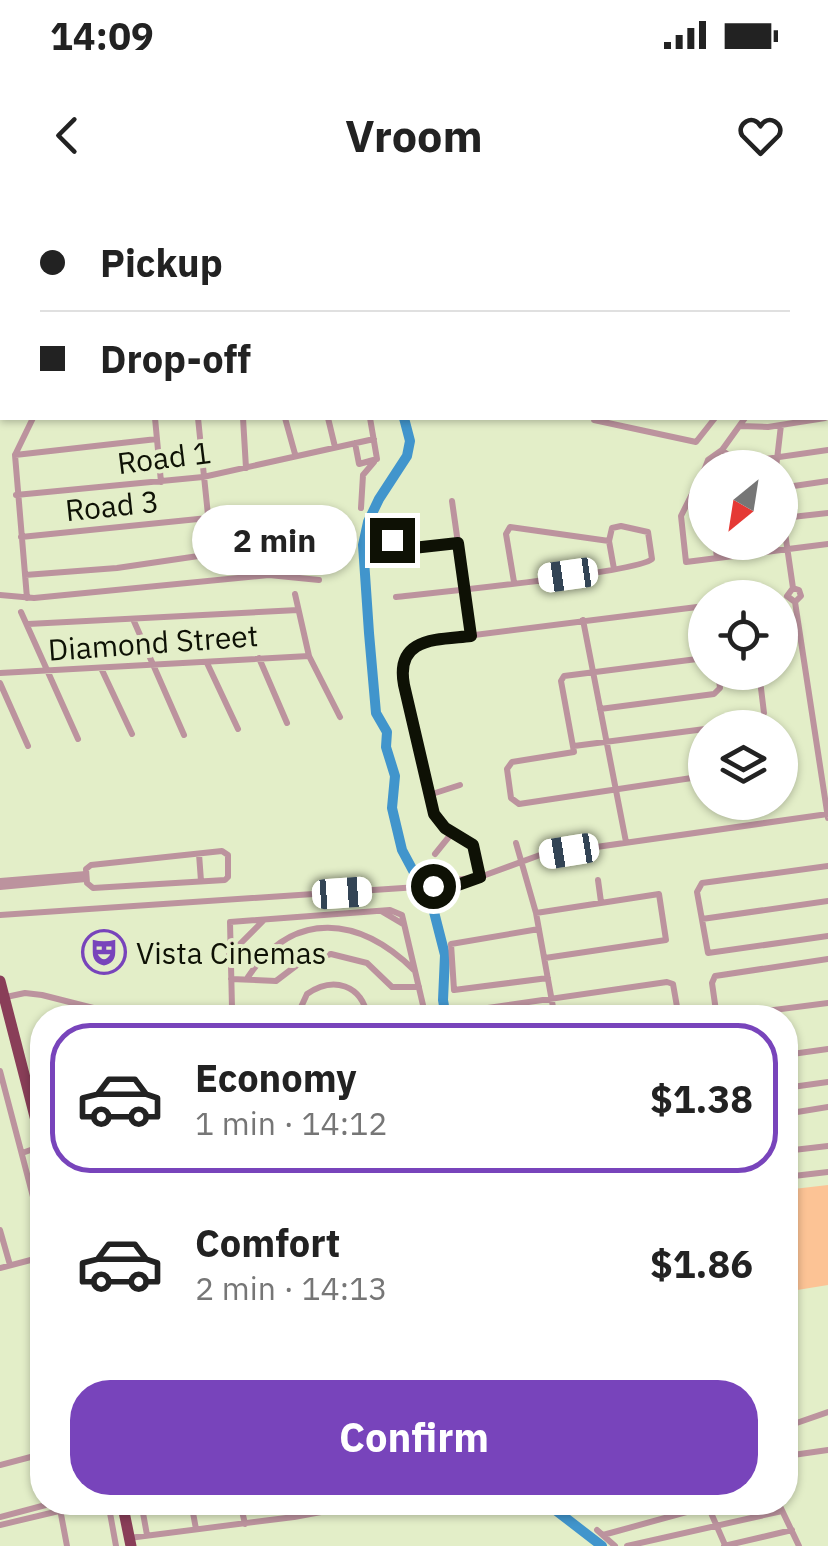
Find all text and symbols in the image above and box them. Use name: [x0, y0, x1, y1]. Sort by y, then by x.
text: 14:09: [50, 11, 154, 60]
text: Vroom: [345, 106, 483, 164]
icon: back: [40, 108, 95, 163]
icon: heart: [733, 108, 788, 163]
text: Pickup: [100, 238, 223, 287]
text: Drop-off: [100, 334, 251, 383]
street label: Road 1: [115, 432, 213, 482]
north arrow: [688, 450, 798, 560]
map controls: [688, 450, 798, 820]
street label: Road 3: [63, 481, 161, 529]
callout: 2 min: [192, 505, 357, 575]
route end: [370, 518, 415, 563]
text: 2 min: [233, 519, 316, 561]
car: [536, 556, 600, 594]
button: locate: [688, 580, 798, 690]
street label: Diamond Street: [47, 615, 259, 669]
button: layers: [688, 710, 798, 820]
car: [537, 831, 601, 871]
route start: [411, 864, 456, 909]
car: [311, 876, 373, 910]
theatre icon: Vista Cinemas: [81, 929, 127, 975]
place label: Vista Cinemas: [136, 933, 326, 972]
icon: car: [75, 1053, 165, 1143]
text: Economy: [195, 1053, 357, 1102]
text: $1.38: [650, 1074, 753, 1123]
text: 1 min · 14:12: [195, 1102, 388, 1144]
icon: car: [75, 1218, 165, 1308]
text: Comfort: [195, 1218, 340, 1267]
text: $1.86: [650, 1239, 753, 1288]
text: 2 min · 14:13: [195, 1267, 388, 1309]
button: Confirm: [70, 1380, 758, 1495]

